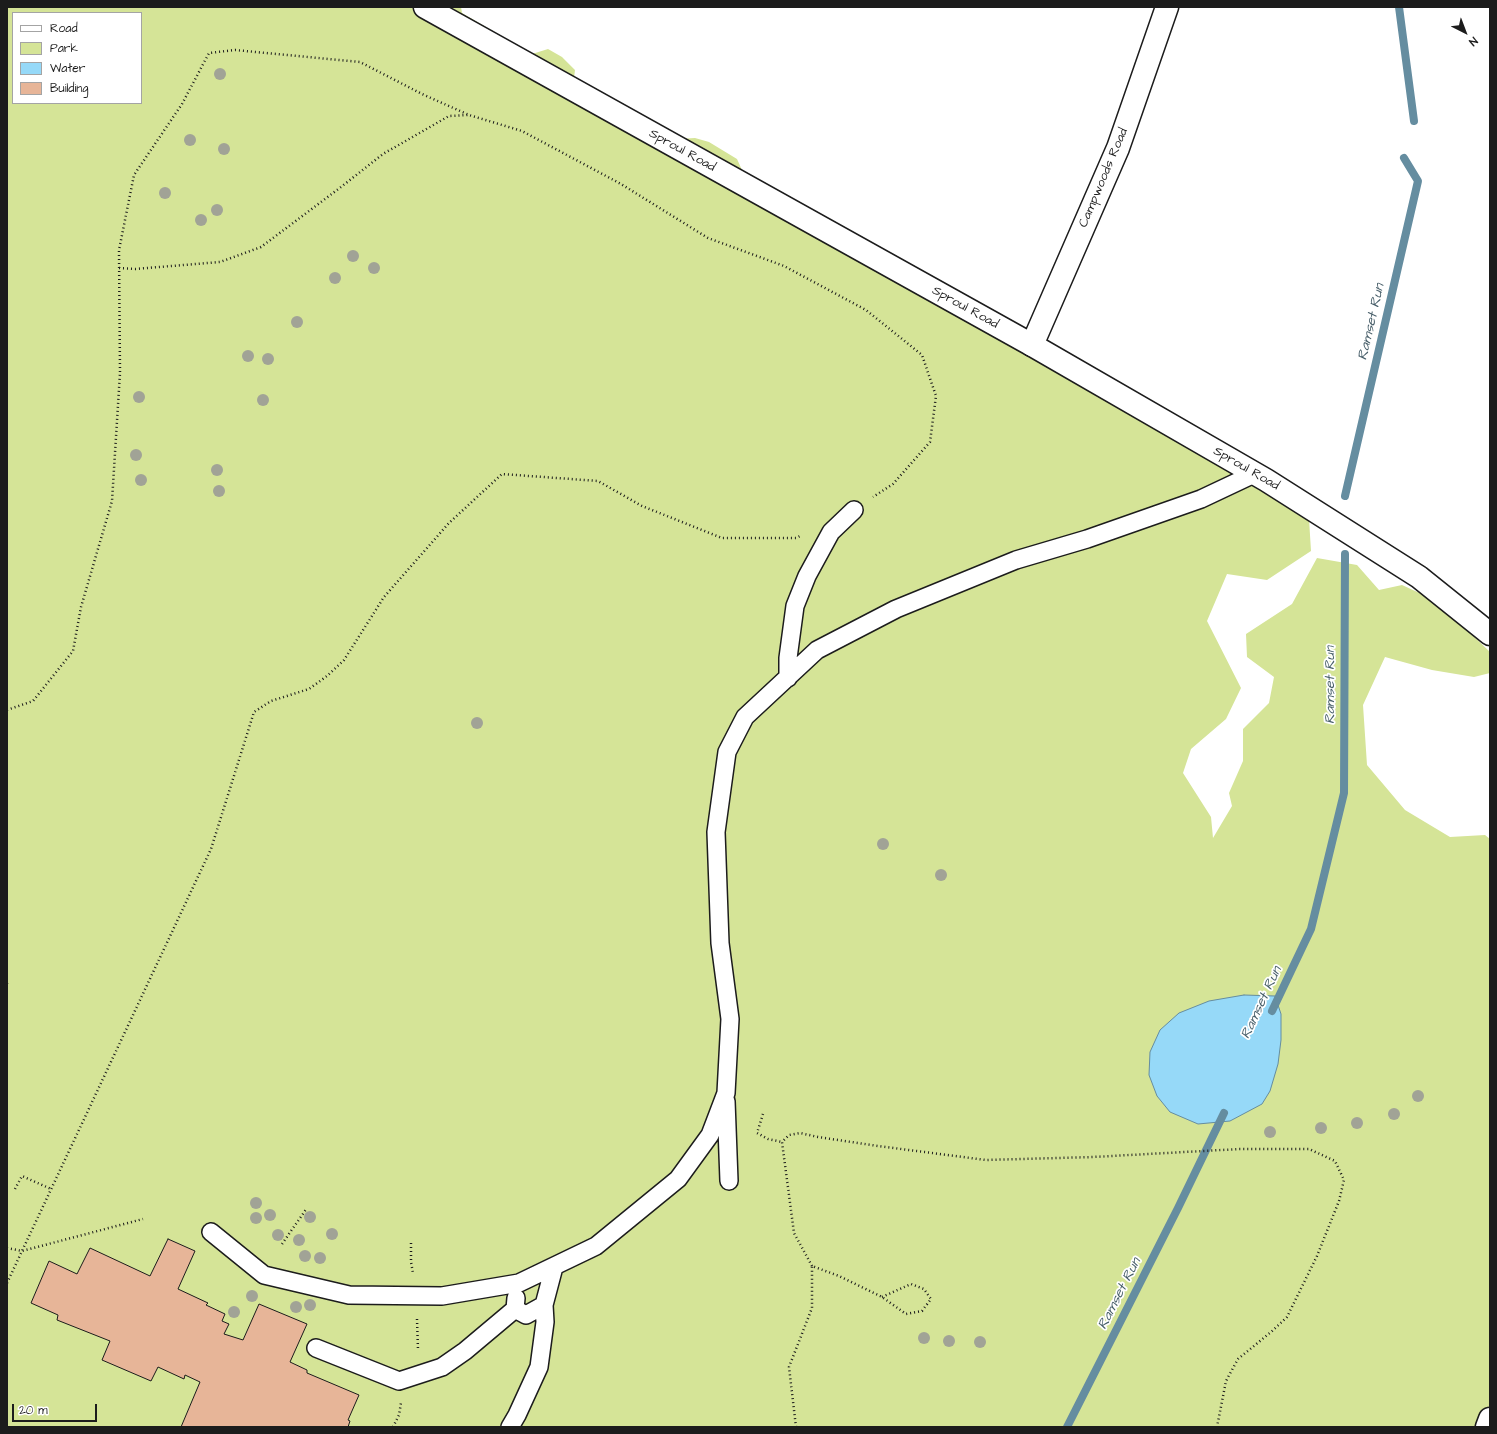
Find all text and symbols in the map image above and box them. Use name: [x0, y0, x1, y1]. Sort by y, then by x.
legend: [12, 12, 142, 104]
north arrow: [1445, 12, 1485, 52]
text: Road: [50, 20, 78, 37]
text: N: [1466, 33, 1481, 49]
text: Park: [50, 40, 78, 57]
text: Water: [50, 60, 85, 77]
text: Building: [50, 80, 88, 97]
street label: Sproul Road: [646, 126, 718, 176]
street label: Campwoods Road: [1076, 126, 1132, 230]
water label: Ramset Run: [1355, 282, 1389, 362]
street label: Sproul Road: [929, 283, 1001, 333]
street label: Sproul Road: [1210, 444, 1282, 494]
water label: Ramset Run: [1323, 646, 1339, 724]
water label: Ramset Run: [1238, 964, 1286, 1042]
water label: Ramset Run: [1095, 1255, 1145, 1333]
scale bar: [14, 1396, 99, 1422]
text: 20 m: [19, 1402, 48, 1419]

